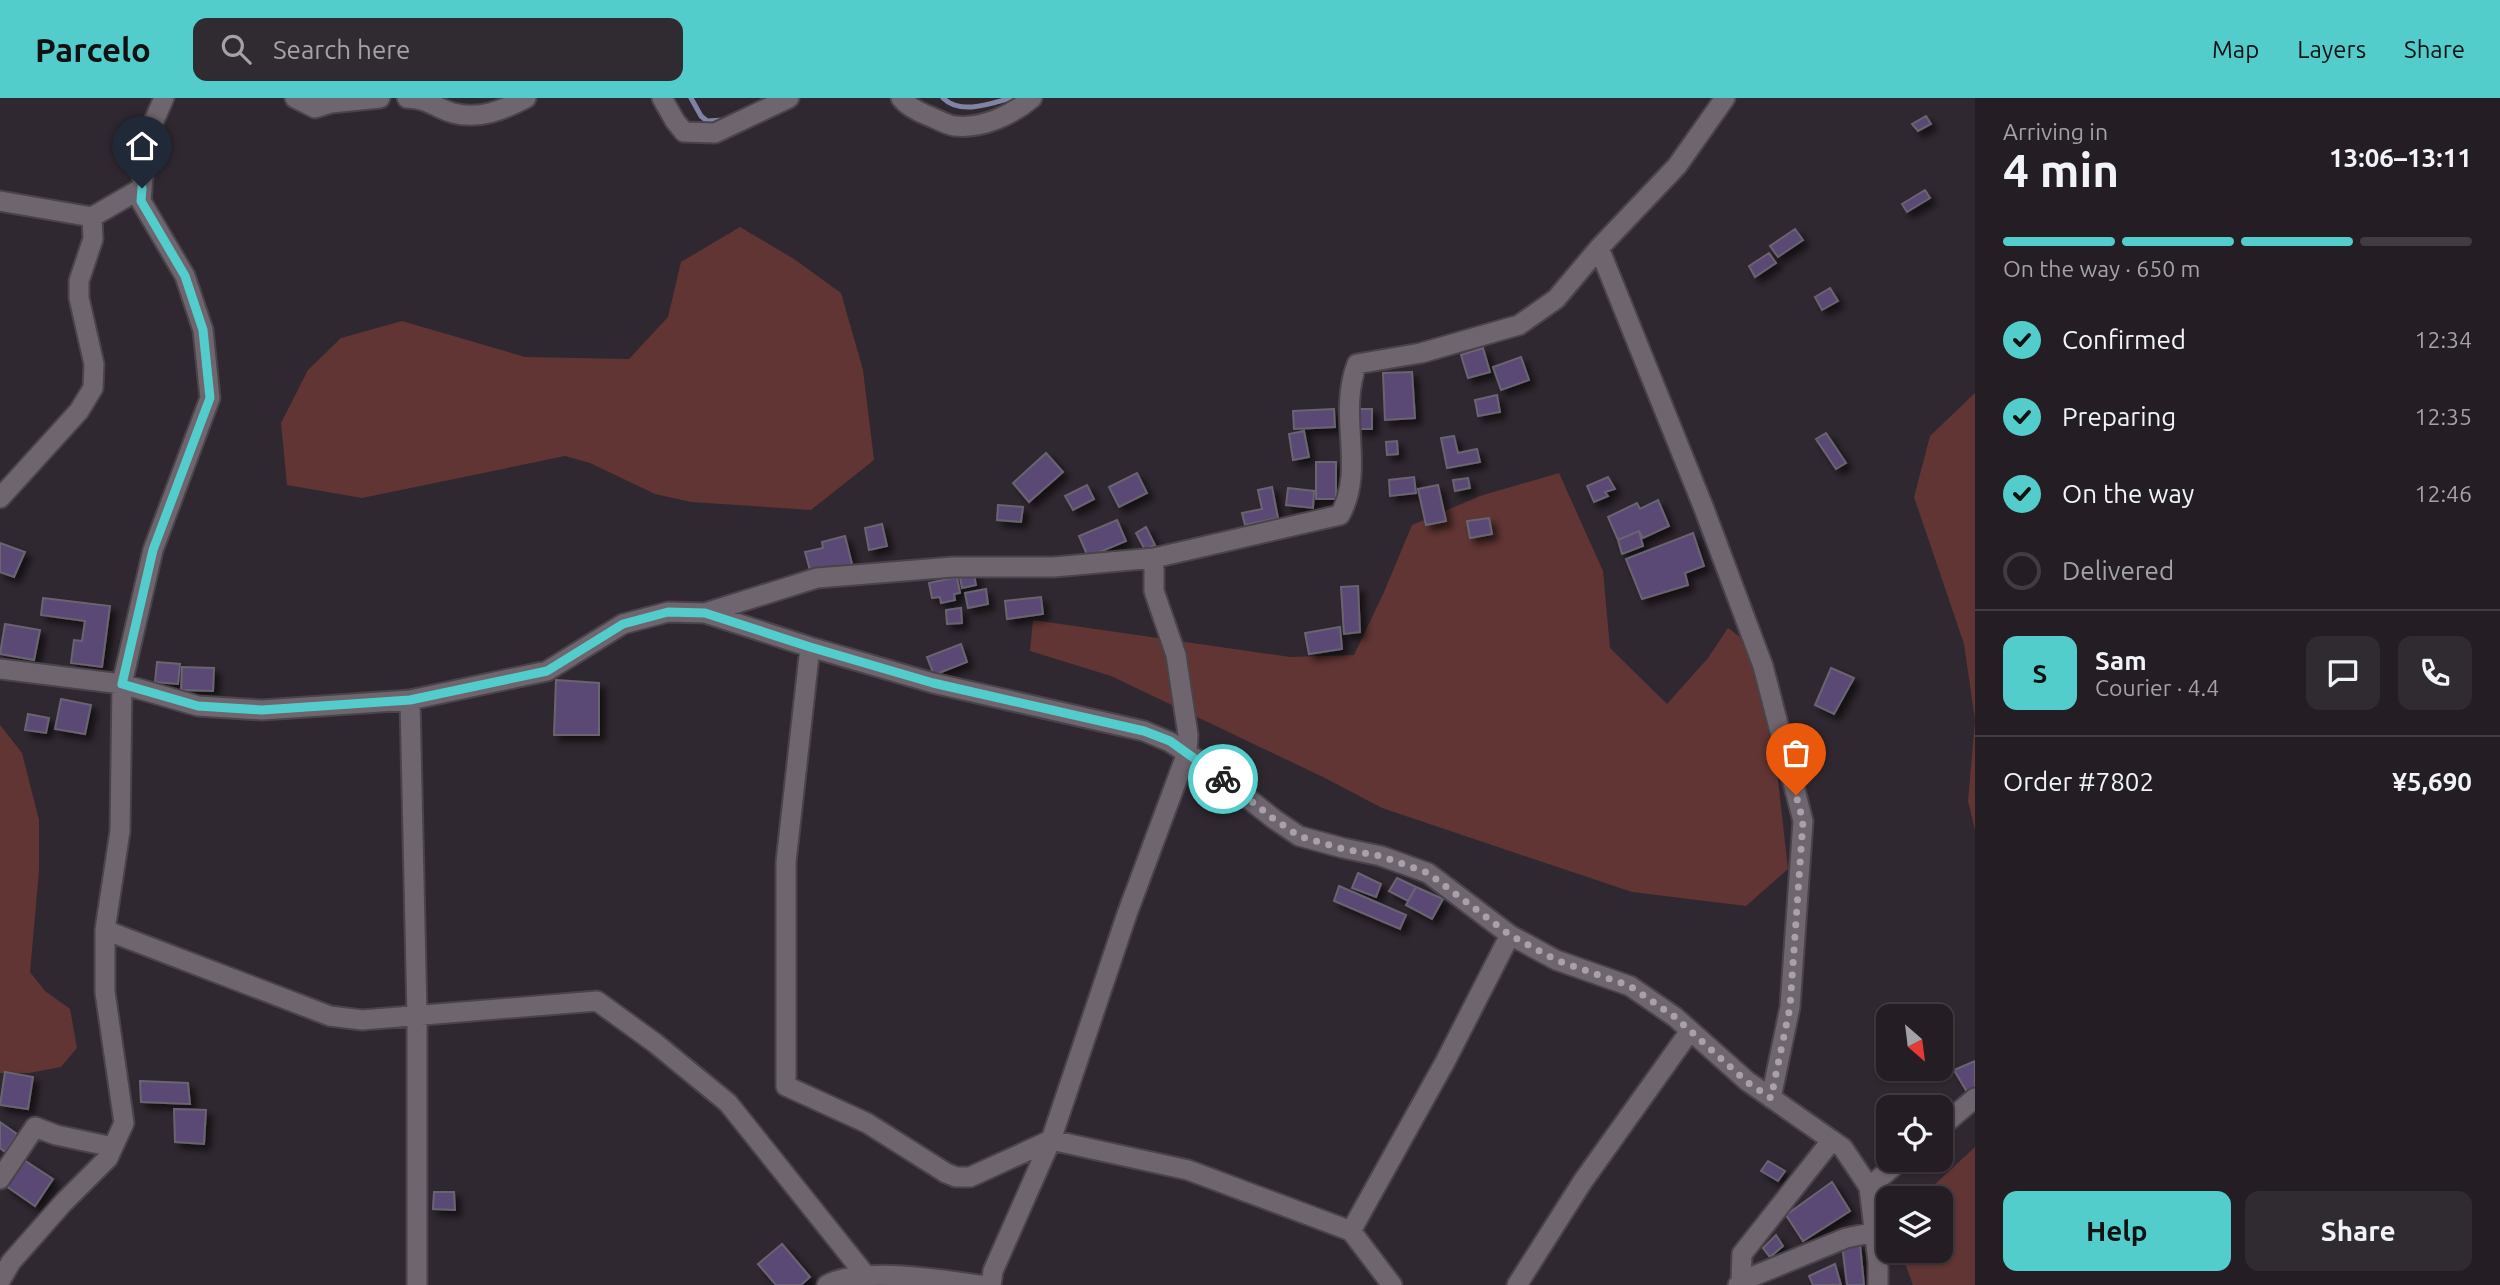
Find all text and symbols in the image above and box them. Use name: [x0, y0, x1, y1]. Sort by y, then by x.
search box: [193, 18, 683, 81]
icon: search: [217, 30, 255, 68]
text: Parcelo: [35, 31, 151, 68]
text: Search here: [273, 35, 410, 64]
text: Map: [2212, 36, 2259, 63]
text: Layers: [2297, 36, 2366, 63]
text: Share: [2404, 36, 2465, 63]
pin: [112, 116, 172, 188]
text: Arriving in: [2003, 119, 2108, 144]
icon: home: [123, 127, 161, 165]
text: 13:06–13:11: [2329, 143, 2472, 172]
text: 4 min: [2003, 144, 2119, 196]
text: On the way · 650 m: [2003, 256, 2200, 281]
icon: check: [2003, 321, 2041, 359]
text: Confirmed: [2062, 325, 2186, 354]
text: 12:34: [2414, 327, 2472, 352]
icon: check: [2003, 398, 2041, 436]
text: Preparing: [2062, 402, 2176, 431]
text: 12:35: [2414, 404, 2472, 429]
icon: check: [2003, 475, 2041, 513]
text: On the way: [2062, 479, 2194, 508]
text: 12:46: [2414, 481, 2472, 506]
text: Delivered: [2062, 556, 2174, 585]
button: chat: [2306, 636, 2380, 710]
button: phone: [2398, 636, 2472, 710]
text: Sam: [2095, 646, 2147, 675]
text: S: [2033, 659, 2047, 688]
text: Courier · 4.4: [2095, 675, 2219, 700]
pin: [1766, 723, 1826, 795]
icon: bag: [1777, 734, 1815, 772]
courier: [1188, 744, 1258, 814]
icon: bike: [1204, 760, 1242, 798]
text: Order #7802: [2003, 767, 2154, 796]
text: ¥5,690: [2392, 767, 2472, 796]
north arrow: [1876, 1004, 1953, 1082]
map controls: [1876, 1004, 1953, 1263]
button: locate: [1876, 1095, 1953, 1172]
button: layers: [1876, 1186, 1953, 1263]
button: Help: [2003, 1191, 2231, 1271]
button: Share: [2245, 1191, 2472, 1271]

